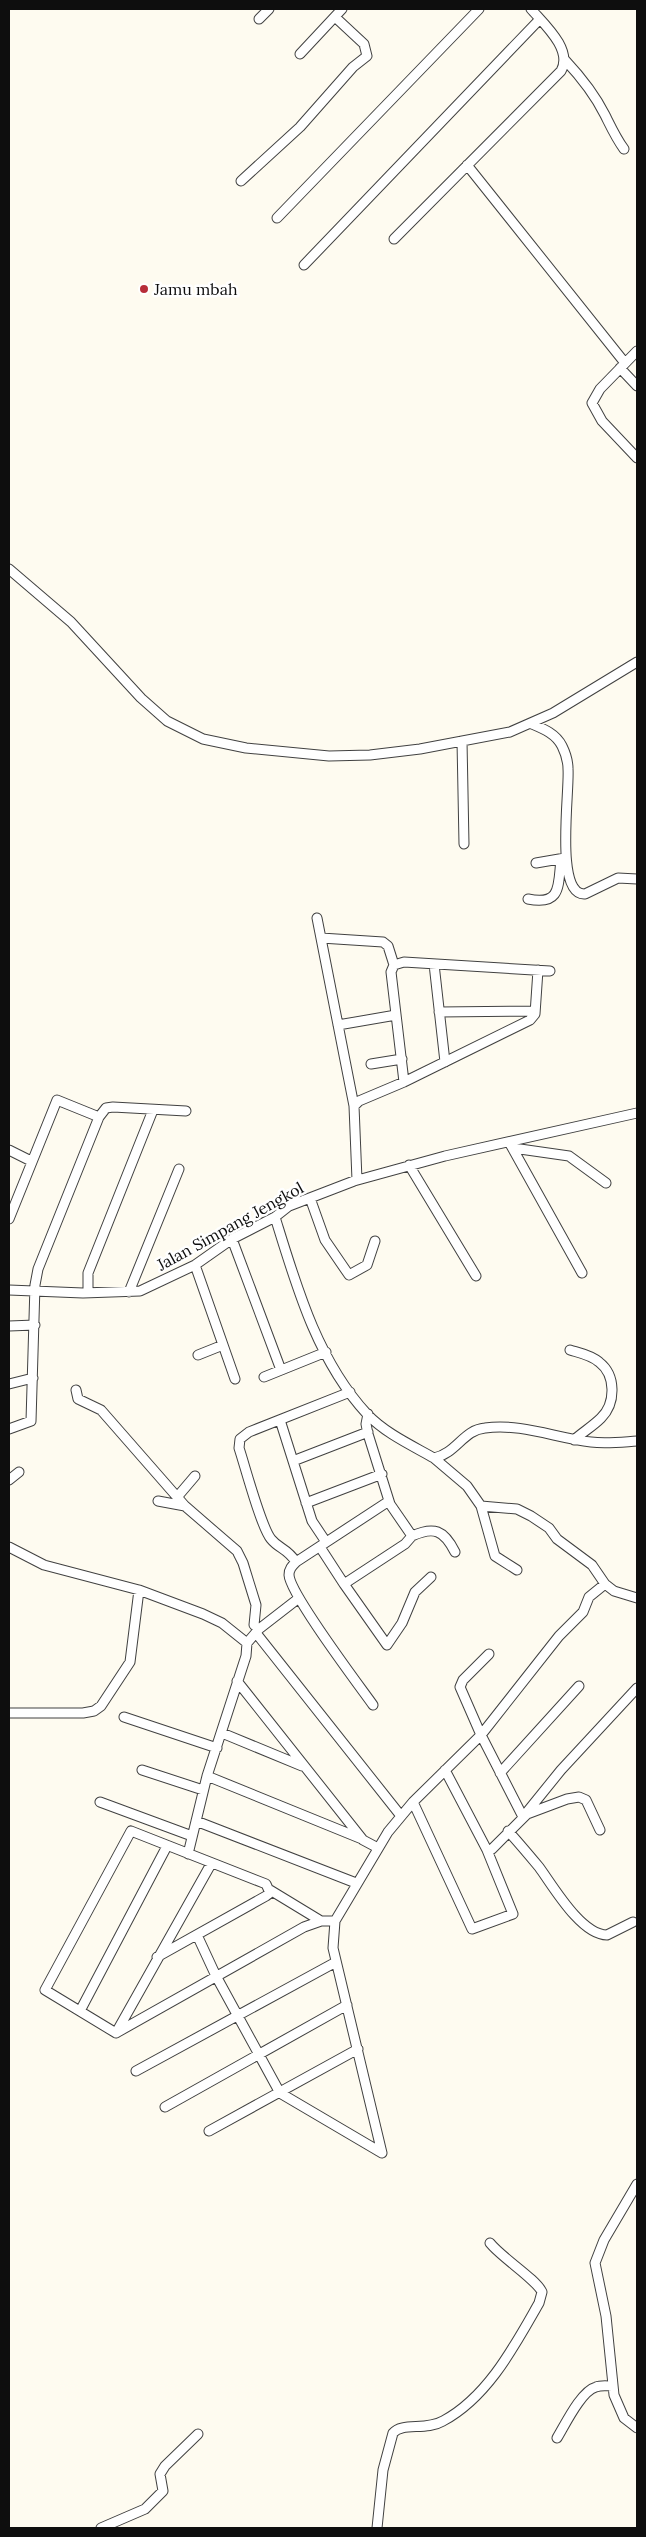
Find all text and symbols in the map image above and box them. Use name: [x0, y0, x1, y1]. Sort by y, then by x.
place label: Jamu mbah: [153, 279, 238, 299]
marker: Jamu mbah: [138, 283, 150, 295]
street label: Jalan Simpang Jengkol: [152, 1177, 307, 1275]

